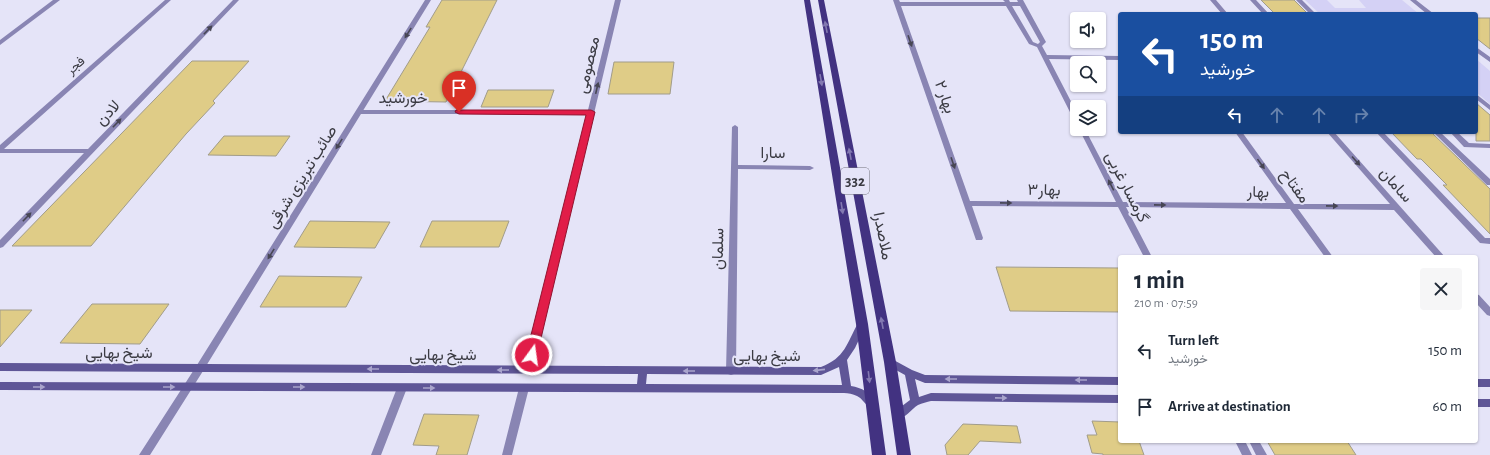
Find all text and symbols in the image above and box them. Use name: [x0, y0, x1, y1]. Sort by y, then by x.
map controls: [1070, 12, 1106, 136]
button: sound: [1070, 12, 1106, 48]
one-way arrow: [823, 20, 829, 33]
one-way arrow: [203, 25, 213, 35]
text: 150 m: [1200, 26, 1264, 54]
one-way arrow: [404, 27, 411, 39]
icon: left: [1134, 28, 1186, 80]
street label: معصومی: [574, 35, 604, 95]
one-way arrow: [908, 35, 914, 47]
street label: فجر: [64, 54, 88, 79]
button: search: [1070, 56, 1106, 92]
text: خورشید: [1200, 61, 1255, 79]
pin: [442, 71, 476, 112]
one-way arrow: [818, 74, 824, 86]
icon: arrive: [448, 77, 470, 99]
street label: بهار ۲: [930, 79, 958, 116]
one-way arrow: [594, 81, 600, 94]
street label: خورشید: [379, 90, 428, 108]
street label: لادن: [93, 98, 124, 129]
button: layers: [1070, 100, 1106, 136]
icon: left: [1224, 104, 1246, 126]
icon: ahead: [1266, 104, 1288, 126]
icon: ahead: [1308, 104, 1330, 126]
icon: right: [1350, 104, 1372, 126]
one-way arrow: [113, 118, 122, 128]
street label: صائب تبریزی شرقی: [264, 123, 342, 232]
one-way arrow: [335, 139, 343, 149]
street label: سارا: [761, 145, 785, 163]
one-way arrow: [847, 148, 853, 160]
street label: گرمسار غربی: [1101, 149, 1152, 226]
one-way arrow: [1351, 156, 1360, 166]
one-way arrow: [951, 158, 957, 170]
one-way arrow: [1257, 158, 1265, 169]
street label: سامان: [1376, 165, 1415, 206]
street label: مفتاح: [1275, 166, 1312, 208]
road number: 332: [841, 168, 869, 194]
one-way arrow: [1107, 179, 1114, 191]
street label: بهار۳: [1027, 182, 1061, 200]
street label: بهار: [1246, 184, 1269, 202]
one-way arrow: [1000, 200, 1013, 206]
one-way arrow: [840, 202, 846, 214]
one-way arrow: [1154, 202, 1167, 208]
one-way arrow: [1326, 203, 1339, 209]
street label: ملاصدرا: [869, 211, 895, 262]
one-way arrow: [22, 212, 31, 221]
street label: سلمان: [710, 228, 727, 270]
one-way arrow: [267, 248, 274, 260]
button: close: [1420, 268, 1462, 310]
text: 1 min: [1134, 269, 1185, 293]
text: 210 m · 07:59: [1134, 297, 1198, 310]
one-way arrow: [879, 317, 885, 329]
text: Turn left: [1168, 333, 1219, 348]
position arrow: [511, 334, 553, 376]
icon: left: [1134, 340, 1156, 362]
text: 150 m: [1428, 343, 1462, 358]
street label: شیخ بهایی: [85, 345, 153, 364]
street label: شیخ بهایی: [409, 347, 477, 366]
street label: شیخ بهایی: [733, 348, 801, 367]
text: خورشید: [1168, 353, 1208, 366]
one-way arrow: [366, 366, 379, 372]
one-way arrow: [496, 367, 509, 373]
one-way arrow: [813, 367, 825, 373]
one-way arrow: [682, 368, 695, 374]
one-way arrow: [866, 371, 872, 383]
one-way arrow: [944, 376, 957, 382]
one-way arrow: [1074, 377, 1087, 383]
one-way arrow: [33, 384, 46, 390]
one-way arrow: [163, 384, 176, 390]
one-way arrow: [293, 384, 306, 390]
one-way arrow: [423, 385, 436, 391]
one-way arrow: [995, 394, 1007, 401]
icon: arrive: [1134, 396, 1156, 418]
text: Arrive at destination: [1168, 399, 1291, 414]
text: 60 m: [1433, 399, 1462, 414]

